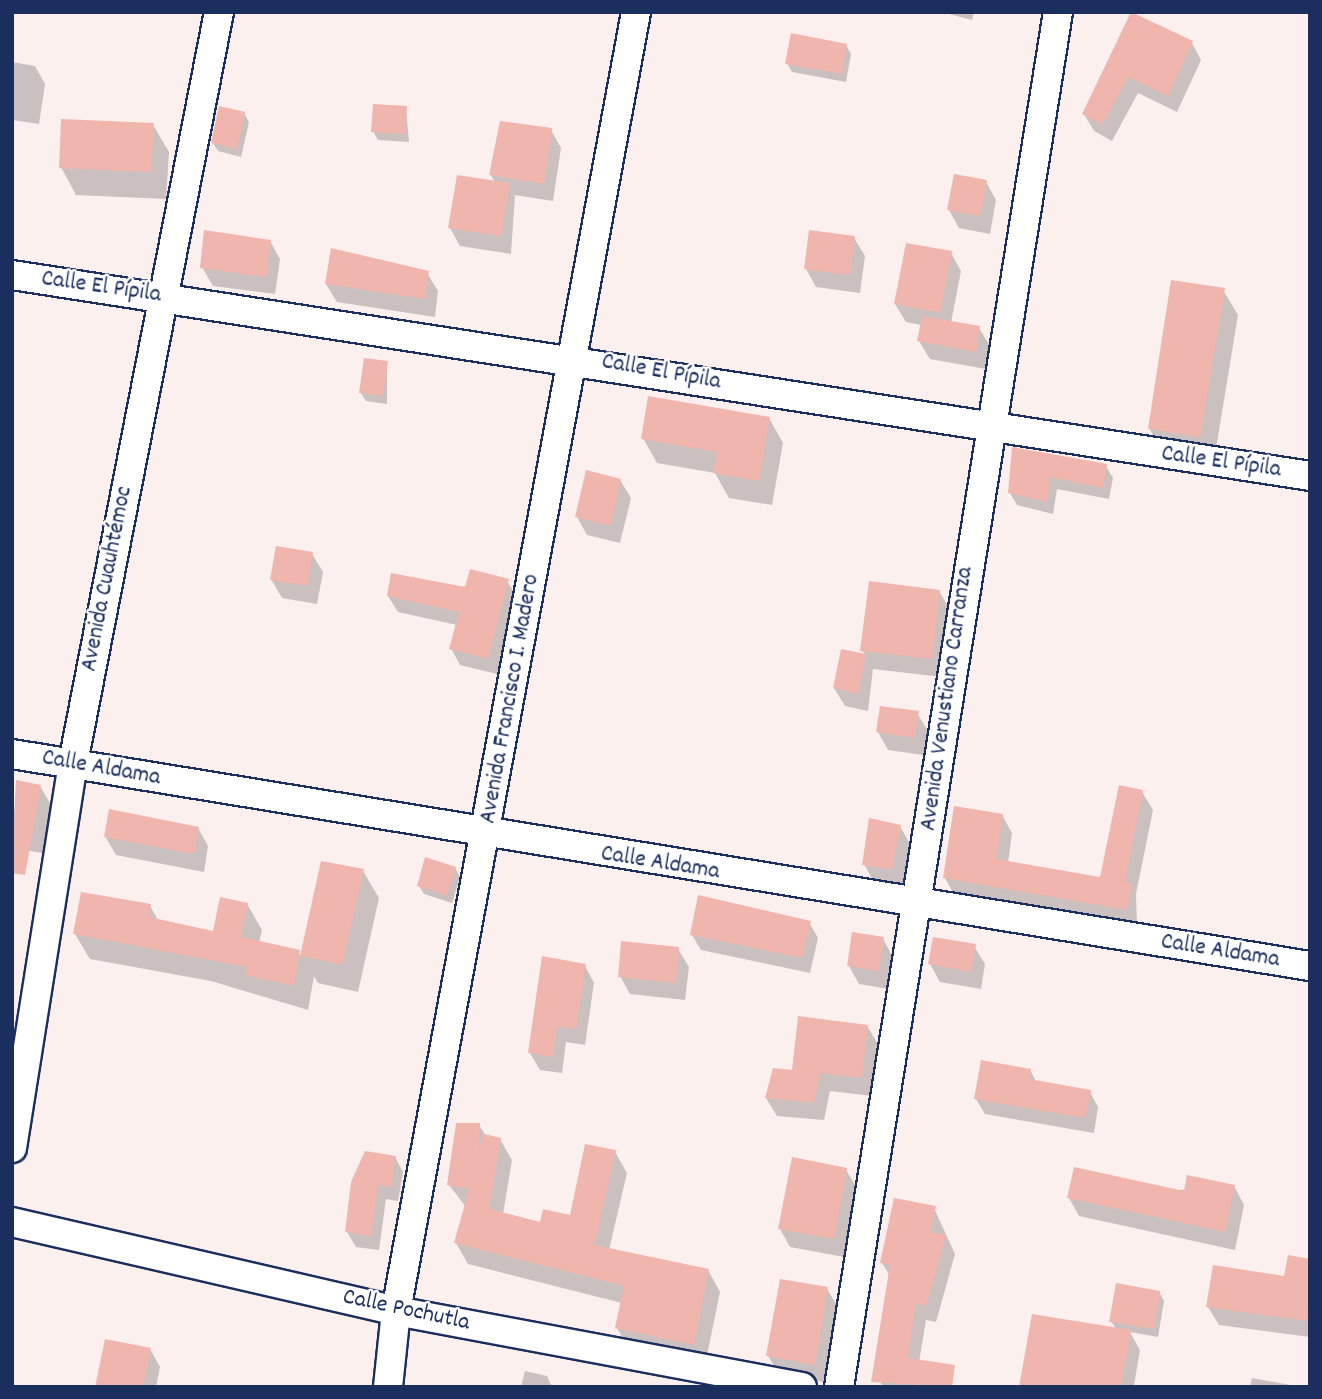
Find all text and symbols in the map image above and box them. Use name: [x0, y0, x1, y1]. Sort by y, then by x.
street label: Calle El Pípila: [39, 265, 163, 311]
street label: Calle El Pípila: [599, 348, 723, 398]
street label: Calle El Pípila: [1159, 440, 1283, 486]
street label: Avenida Cuauhtémoc: [76, 484, 140, 674]
street label: Avenida Venustiano Carranza: [915, 565, 981, 833]
street label: Avenida Francisco I. Madero: [475, 572, 547, 826]
street label: Calle Aldama: [40, 744, 162, 794]
street label: Calle Aldama: [599, 840, 721, 888]
street label: Calle Aldama: [1159, 928, 1281, 976]
street label: Calle Pochutla: [340, 1284, 472, 1338]

